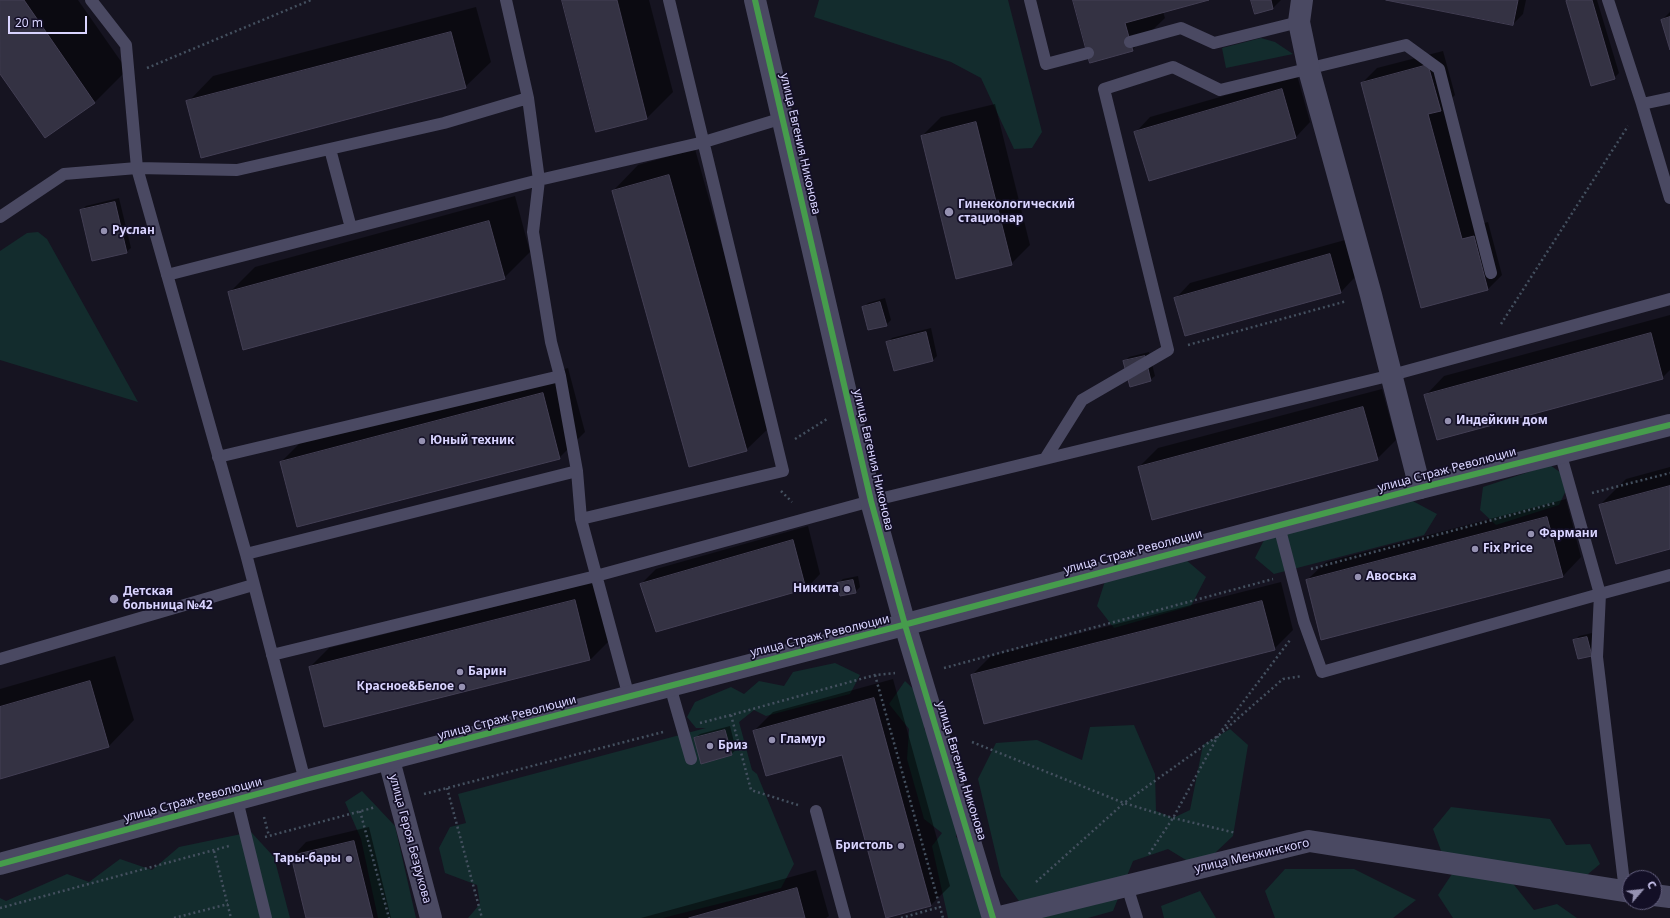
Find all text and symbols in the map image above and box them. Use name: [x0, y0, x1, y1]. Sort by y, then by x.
scale bar: [10, 8, 89, 34]
text: 20 m: [15, 14, 43, 31]
street label: улица Евгения Никонова: [777, 72, 823, 216]
place label: Гинекологический стационар: [958, 198, 1075, 226]
marker: Гинекологический стационар: [943, 206, 955, 218]
place label: Руслан: [112, 224, 155, 238]
marker: Руслан: [99, 226, 109, 236]
street label: улица Евгения Никонова: [850, 388, 896, 532]
place label: Индейкин дом: [1456, 414, 1548, 428]
marker: Индейкин дом: [1443, 416, 1453, 426]
place label: Юный техник: [430, 434, 515, 448]
marker: Юный техник: [417, 436, 427, 446]
street label: улица Страж Революции: [1376, 445, 1518, 495]
street label: улица Страж Революции: [1062, 527, 1204, 577]
place label: Фармани: [1539, 527, 1598, 541]
marker: Фармани: [1526, 529, 1536, 539]
place label: Fix Price: [1483, 542, 1533, 556]
marker: Fix Price: [1470, 544, 1480, 554]
place label: Авоська: [1366, 570, 1417, 584]
marker: Авоська: [1353, 572, 1363, 582]
place label: Никита: [793, 582, 839, 596]
marker: Никита: [842, 584, 852, 594]
place label: Детская больница №42: [123, 585, 213, 613]
marker: Детская больница №42: [108, 593, 120, 605]
street label: улица Страж Революции: [749, 612, 891, 660]
place label: Барин: [468, 665, 507, 679]
marker: Барин: [455, 667, 465, 677]
place label: Красное&Белое: [357, 680, 454, 694]
marker: Красное&Белое: [457, 682, 467, 692]
street label: улица Страж Революции: [436, 693, 578, 743]
street label: улица Евгения Никонова: [933, 700, 989, 842]
place label: Гламур: [780, 733, 826, 747]
marker: Гламур: [767, 735, 777, 745]
place label: Бриз: [718, 739, 748, 753]
marker: Бриз: [705, 741, 715, 751]
street label: улица Героя Безрукова: [386, 773, 434, 905]
street label: улица Страж Революции: [122, 775, 264, 825]
street label: улица Менжинского: [1193, 836, 1311, 876]
place label: Бристоль: [835, 839, 893, 853]
marker: Бристоль: [896, 841, 906, 851]
place label: Тары-бары: [273, 852, 341, 866]
marker: Тары-бары: [344, 854, 354, 864]
north arrow: [1622, 870, 1662, 910]
text: С: [1644, 878, 1660, 891]

